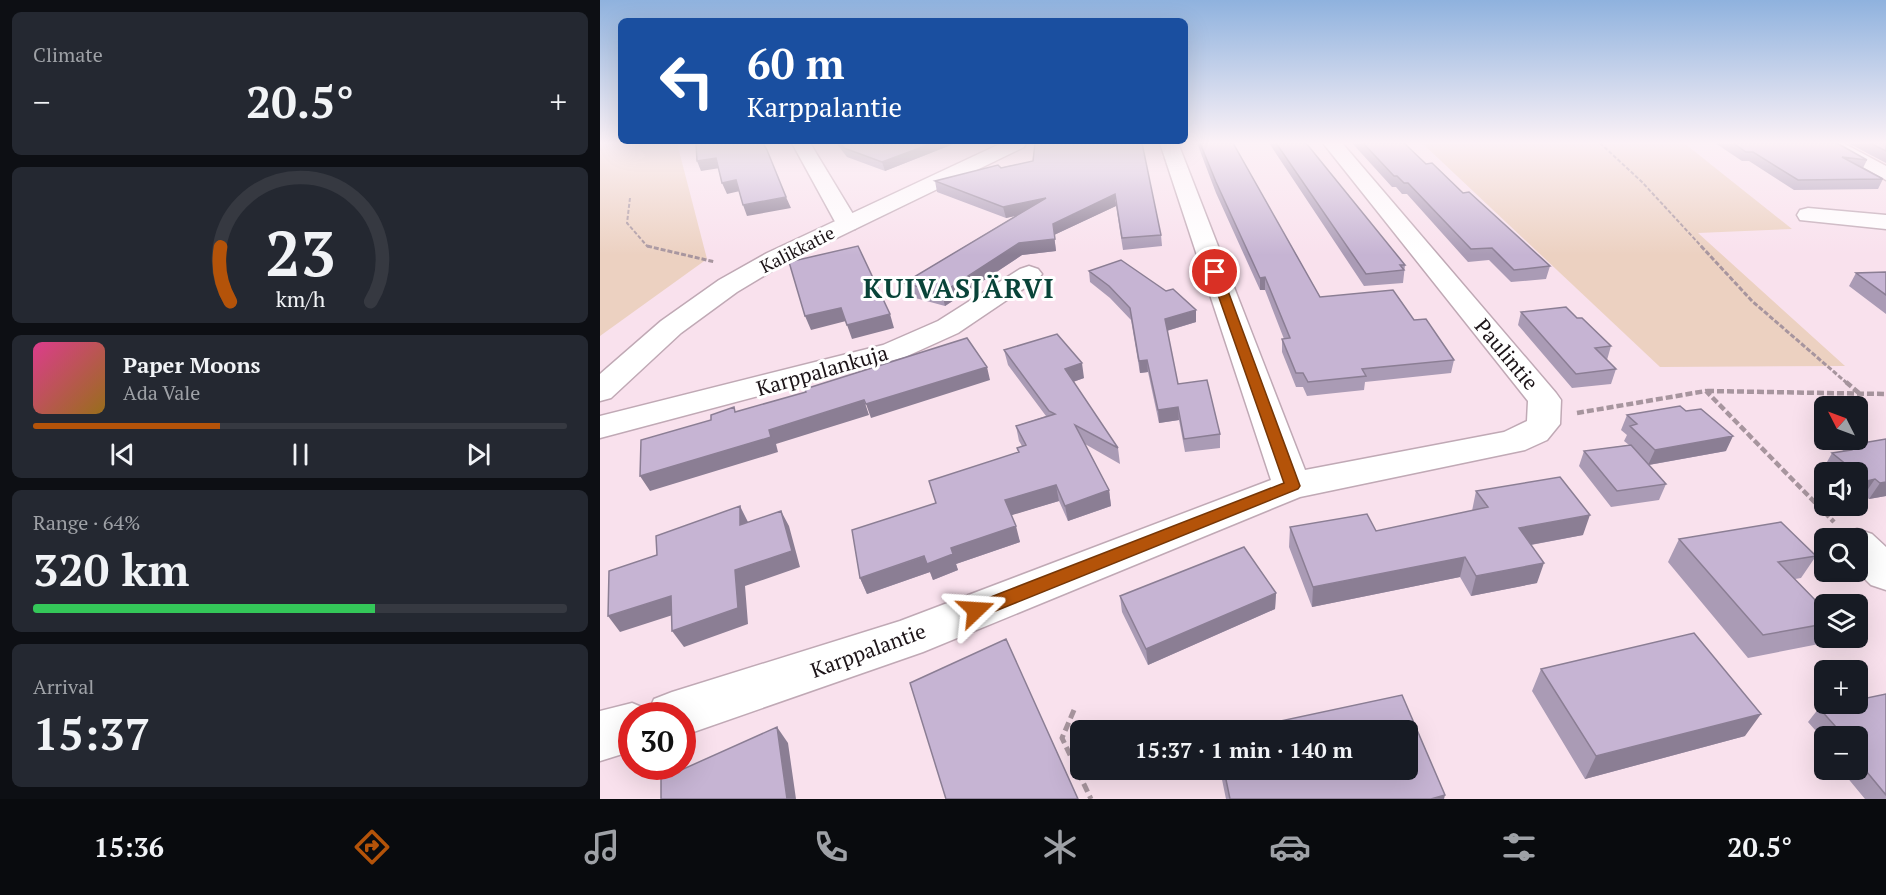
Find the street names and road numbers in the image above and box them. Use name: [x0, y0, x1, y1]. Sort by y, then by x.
street label: Kalikkatie: [756, 220, 838, 278]
street label: Paulintie: [1469, 312, 1545, 396]
street label: Karppalankuja: [753, 338, 891, 402]
street label: Karppalantie: [807, 616, 929, 684]

